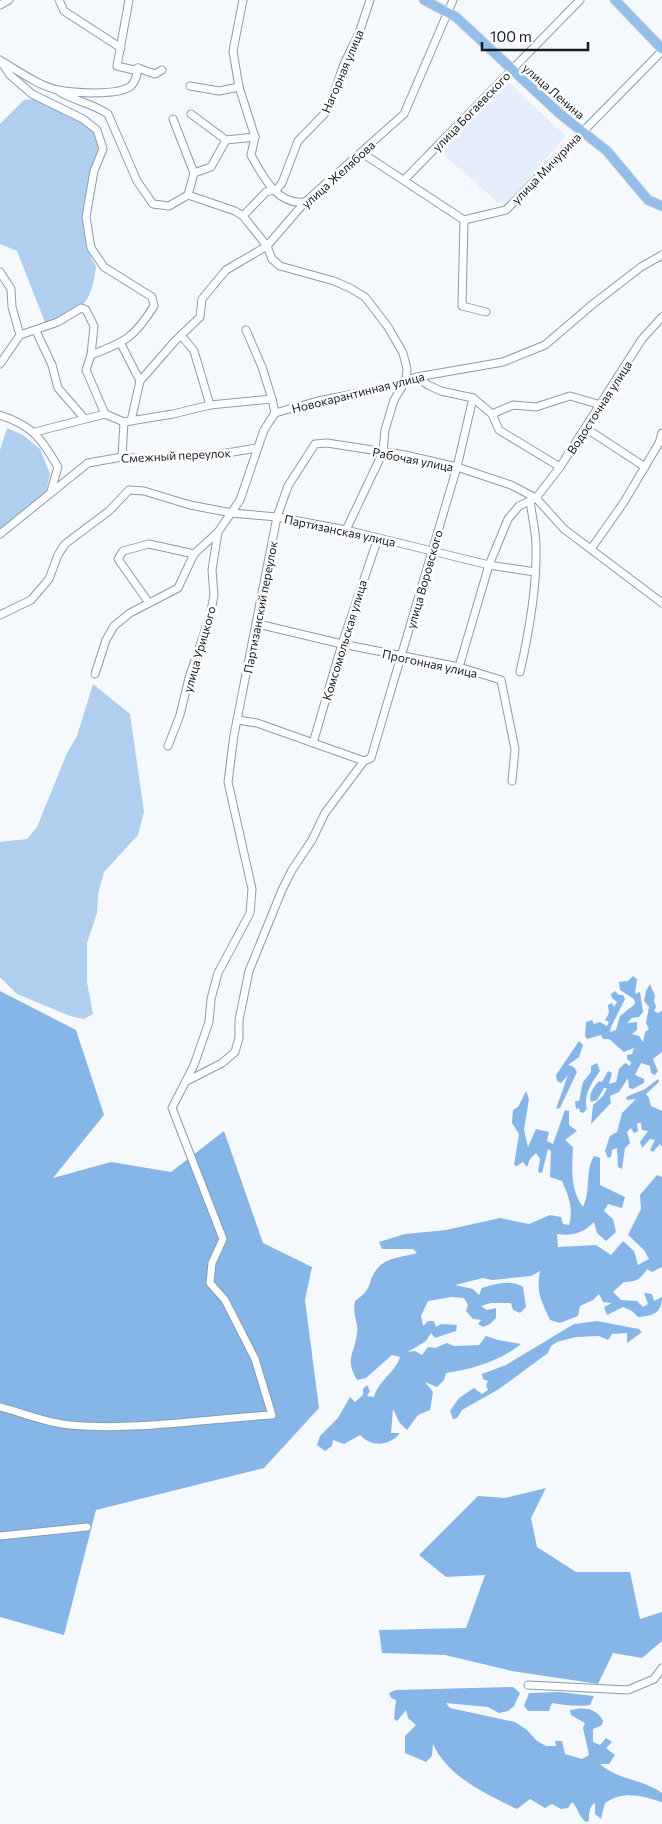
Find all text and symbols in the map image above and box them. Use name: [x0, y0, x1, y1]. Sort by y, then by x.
scale bar: [482, 20, 588, 52]
street label: Нагорная улица: [318, 27, 366, 115]
text: 100 m: [490, 27, 532, 45]
street label: улица Ленина: [520, 60, 588, 122]
street label: улица Богаевского: [429, 68, 513, 154]
street label: улица Мичурина: [509, 130, 583, 206]
street label: улица Желябова: [298, 137, 378, 211]
street label: Водосточная улица: [564, 358, 634, 456]
street label: Новокарантинная улица: [290, 369, 426, 415]
street label: Рабочая улица: [371, 444, 455, 474]
street label: Смежный переулок: [121, 445, 232, 465]
street label: Партизанская улица: [283, 511, 397, 549]
street label: улица Воровского: [403, 528, 445, 630]
street label: Партизанский переулок: [240, 539, 280, 674]
street label: Комсомольская улица: [319, 578, 369, 702]
street label: улица Урицкого: [180, 604, 218, 694]
street label: Прогонная улица: [381, 646, 479, 680]

